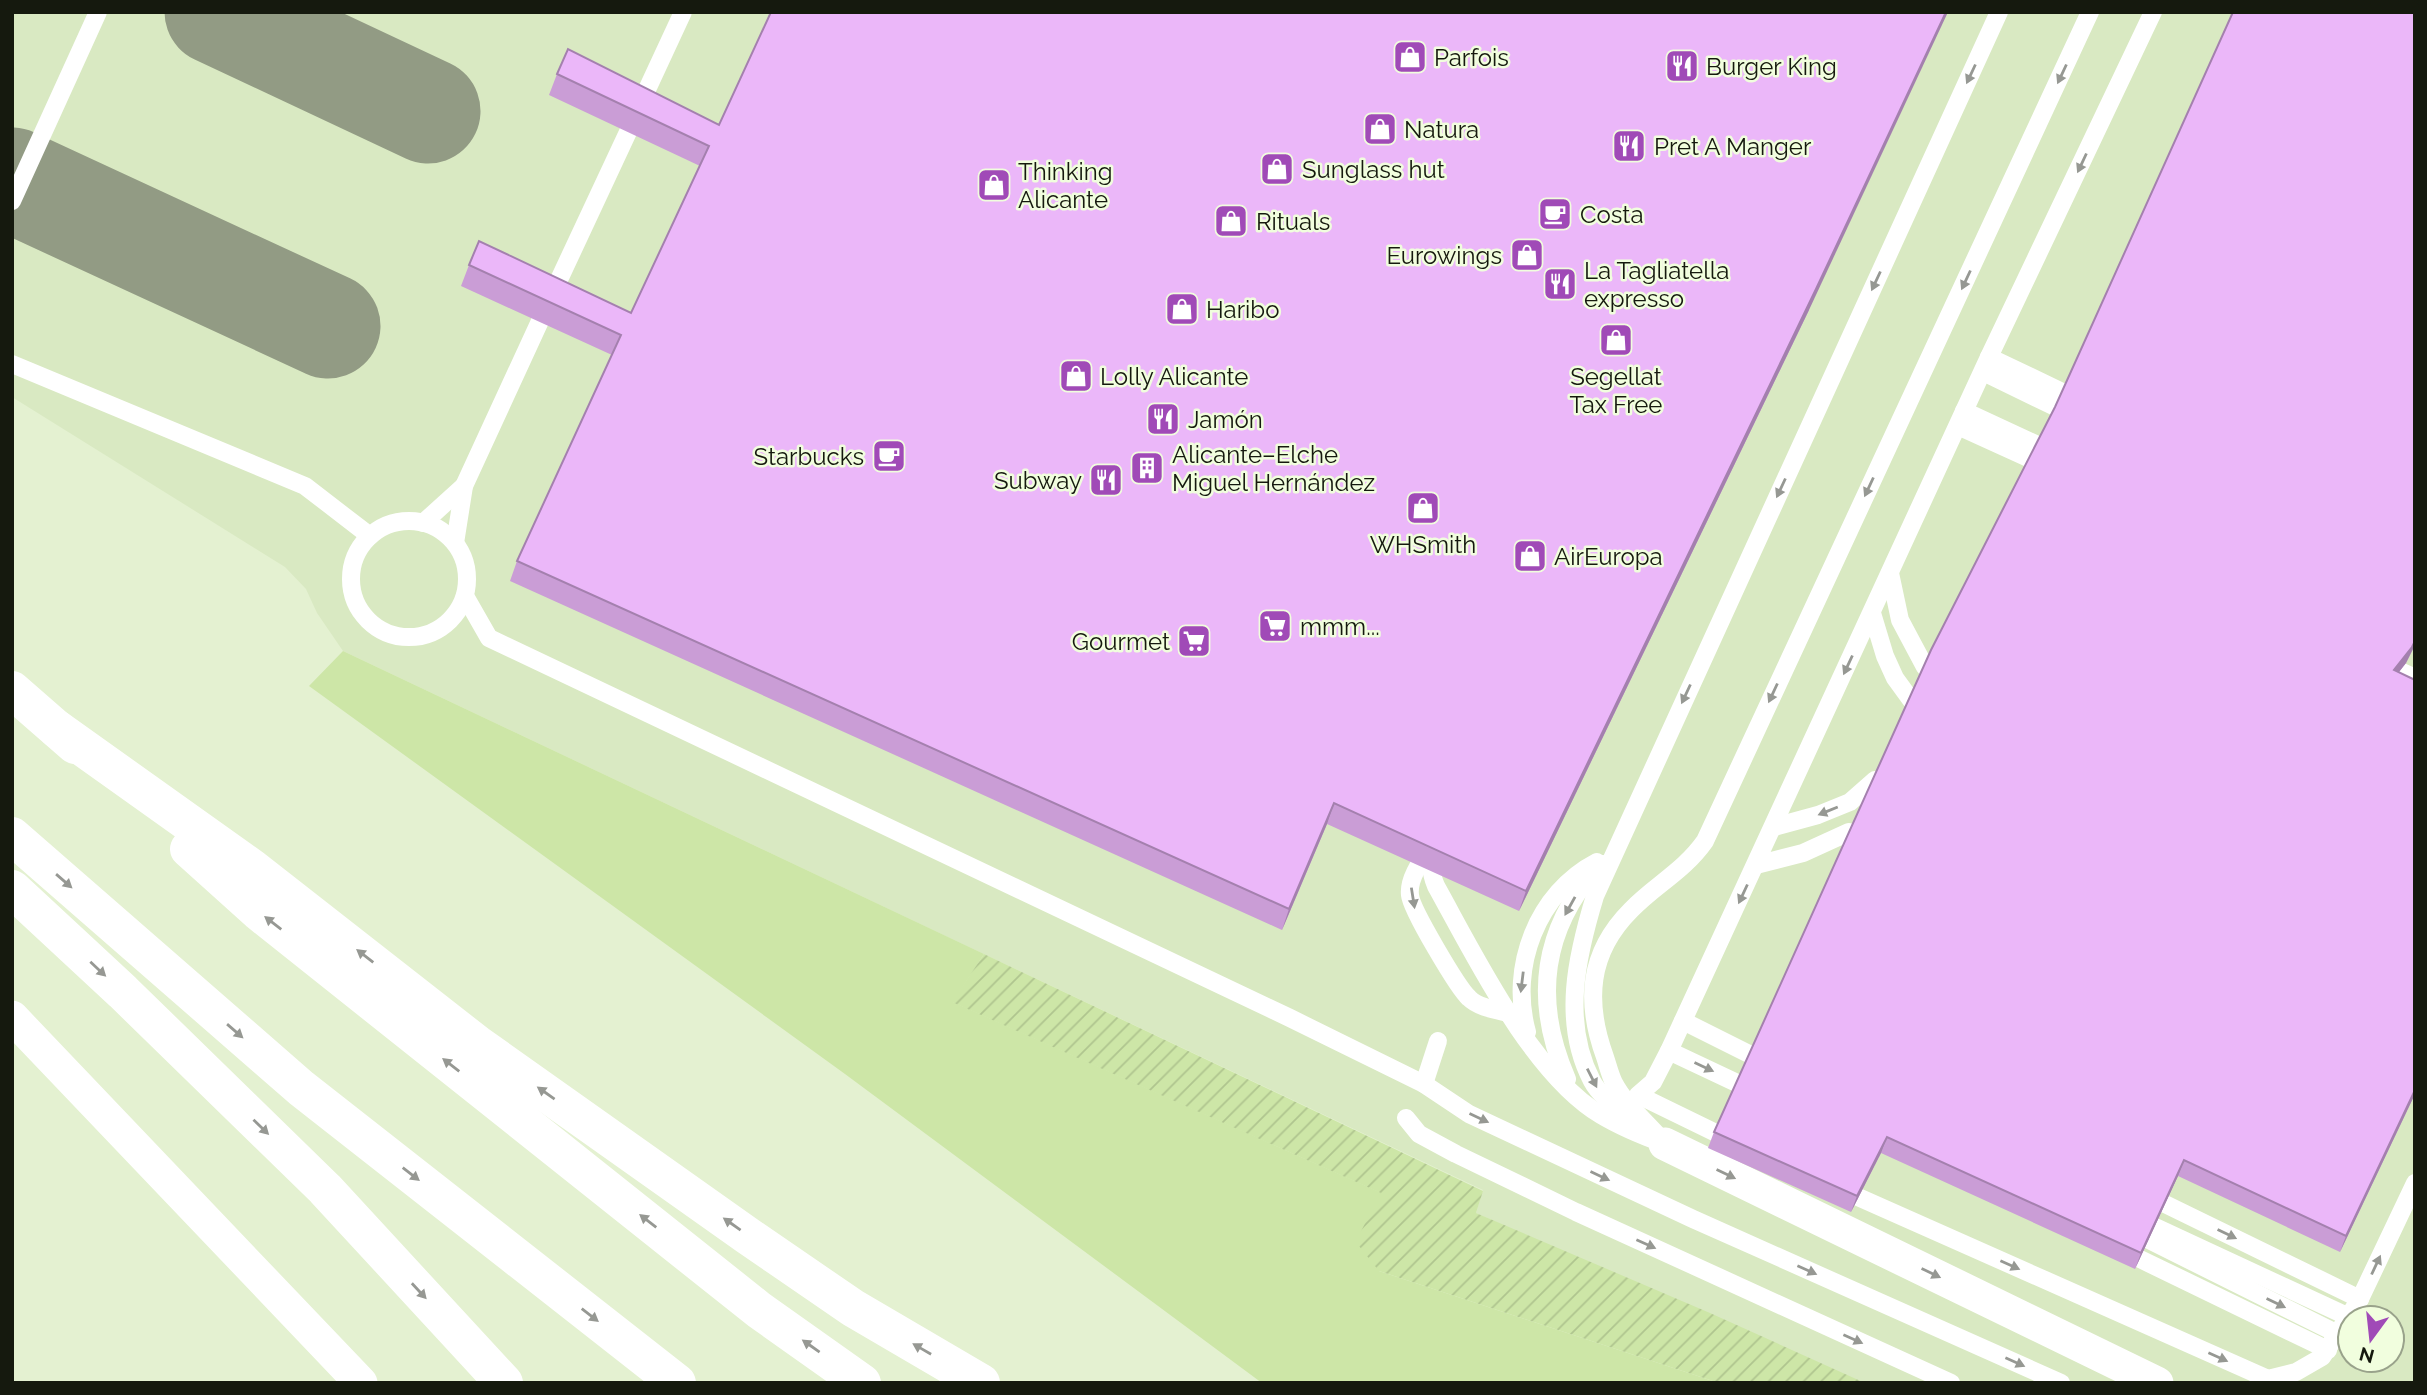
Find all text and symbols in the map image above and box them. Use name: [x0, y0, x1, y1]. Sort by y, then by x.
shop icon: Parfois: [1391, 38, 1429, 76]
place label: Parfois: [1434, 43, 1509, 72]
restaurant icon: Burger King: [1663, 47, 1701, 85]
place label: Burger King: [1706, 52, 1837, 81]
one-way arrow: [1965, 64, 1977, 84]
one-way arrow: [2056, 64, 2067, 84]
shop icon: Natura: [1361, 110, 1399, 148]
place label: Natura: [1404, 115, 1479, 144]
restaurant icon: Pret A Manger: [1610, 127, 1648, 165]
place label: Pret A Manger: [1654, 132, 1812, 161]
shop icon: Sunglass hut: [1258, 150, 1296, 188]
one-way arrow: [2076, 152, 2087, 173]
place label: Sunglass hut: [1302, 155, 1445, 184]
place label: Thinking Alicante: [1018, 157, 1113, 214]
shop icon: Thinking Alicante: [975, 166, 1013, 204]
cafe icon: Costa: [1536, 195, 1574, 233]
place label: Costa: [1580, 200, 1643, 229]
shop icon: Rituals: [1212, 202, 1250, 240]
place label: Rituals: [1256, 207, 1330, 236]
shop icon: Eurowings: [1508, 236, 1546, 274]
place label: Eurowings: [1386, 241, 1502, 270]
place label: La Tagliatella expresso: [1584, 256, 1729, 313]
restaurant icon: La Tagliatella expresso: [1541, 265, 1579, 303]
one-way arrow: [1960, 270, 1971, 290]
one-way arrow: [1870, 271, 1882, 291]
shop icon: Haribo: [1163, 290, 1201, 328]
place label: Haribo: [1206, 295, 1279, 324]
shop icon: Segellat Tax Free: [1597, 321, 1635, 359]
shop icon: Lolly Alicante: [1057, 357, 1095, 395]
place label: Lolly Alicante: [1100, 362, 1248, 391]
place label: Segellat Tax Free: [1570, 362, 1662, 419]
restaurant icon: Jamón: [1144, 400, 1182, 438]
place label: Jamón: [1188, 405, 1263, 434]
cafe icon: Starbucks: [870, 437, 908, 475]
place label: Alicante–Elche Miguel Hernández: [1172, 440, 1375, 497]
place label: Starbucks: [754, 442, 864, 471]
building icon: Alicante–Elche Miguel Hernández: [1128, 449, 1166, 487]
restaurant icon: Subway: [1087, 461, 1125, 499]
place label: Subway: [994, 466, 1082, 495]
one-way arrow: [1864, 476, 1875, 497]
one-way arrow: [1775, 478, 1787, 498]
shop icon: WHSmith: [1404, 489, 1442, 527]
place label: WHSmith: [1370, 530, 1476, 559]
shop icon: AirEuropa: [1511, 537, 1549, 575]
place label: AirEuropa: [1554, 542, 1663, 571]
supermarket icon: mmm...: [1256, 607, 1294, 645]
place label: mmm...: [1300, 612, 1380, 641]
supermarket icon: Gourmet: [1175, 622, 1213, 660]
place label: Gourmet: [1072, 627, 1170, 656]
one-way arrow: [1842, 655, 1854, 675]
one-way arrow: [1768, 683, 1779, 703]
one-way arrow: [1680, 684, 1691, 705]
one-way arrow: [1818, 805, 1839, 816]
one-way arrow: [55, 873, 72, 888]
one-way arrow: [1737, 884, 1749, 904]
one-way arrow: [1408, 887, 1419, 909]
one-way arrow: [1564, 897, 1576, 916]
one-way arrow: [264, 916, 282, 931]
one-way arrow: [356, 949, 374, 964]
one-way arrow: [89, 960, 106, 976]
one-way arrow: [1517, 971, 1528, 993]
one-way arrow: [227, 1023, 244, 1038]
one-way arrow: [442, 1058, 460, 1072]
one-way arrow: [1694, 1061, 1714, 1073]
one-way arrow: [1586, 1068, 1598, 1088]
one-way arrow: [537, 1086, 555, 1100]
one-way arrow: [1469, 1113, 1489, 1124]
one-way arrow: [253, 1119, 270, 1136]
one-way arrow: [402, 1167, 420, 1182]
one-way arrow: [1716, 1168, 1736, 1180]
one-way arrow: [1590, 1170, 1610, 1181]
one-way arrow: [640, 1214, 658, 1229]
one-way arrow: [723, 1217, 741, 1231]
one-way arrow: [2217, 1228, 2237, 1240]
one-way arrow: [1636, 1239, 1657, 1250]
one-way arrow: [2370, 1255, 2382, 1275]
one-way arrow: [2000, 1259, 2020, 1271]
one-way arrow: [1797, 1264, 1817, 1276]
one-way arrow: [1921, 1268, 1941, 1279]
one-way arrow: [411, 1282, 427, 1300]
one-way arrow: [2266, 1298, 2286, 1309]
north arrow: [2336, 1304, 2406, 1374]
one-way arrow: [581, 1307, 599, 1322]
one-way arrow: [1843, 1333, 1864, 1344]
one-way arrow: [802, 1339, 820, 1353]
one-way arrow: [913, 1343, 932, 1355]
text: N: [2357, 1343, 2376, 1368]
one-way arrow: [2208, 1351, 2228, 1363]
one-way arrow: [2005, 1356, 2025, 1368]

